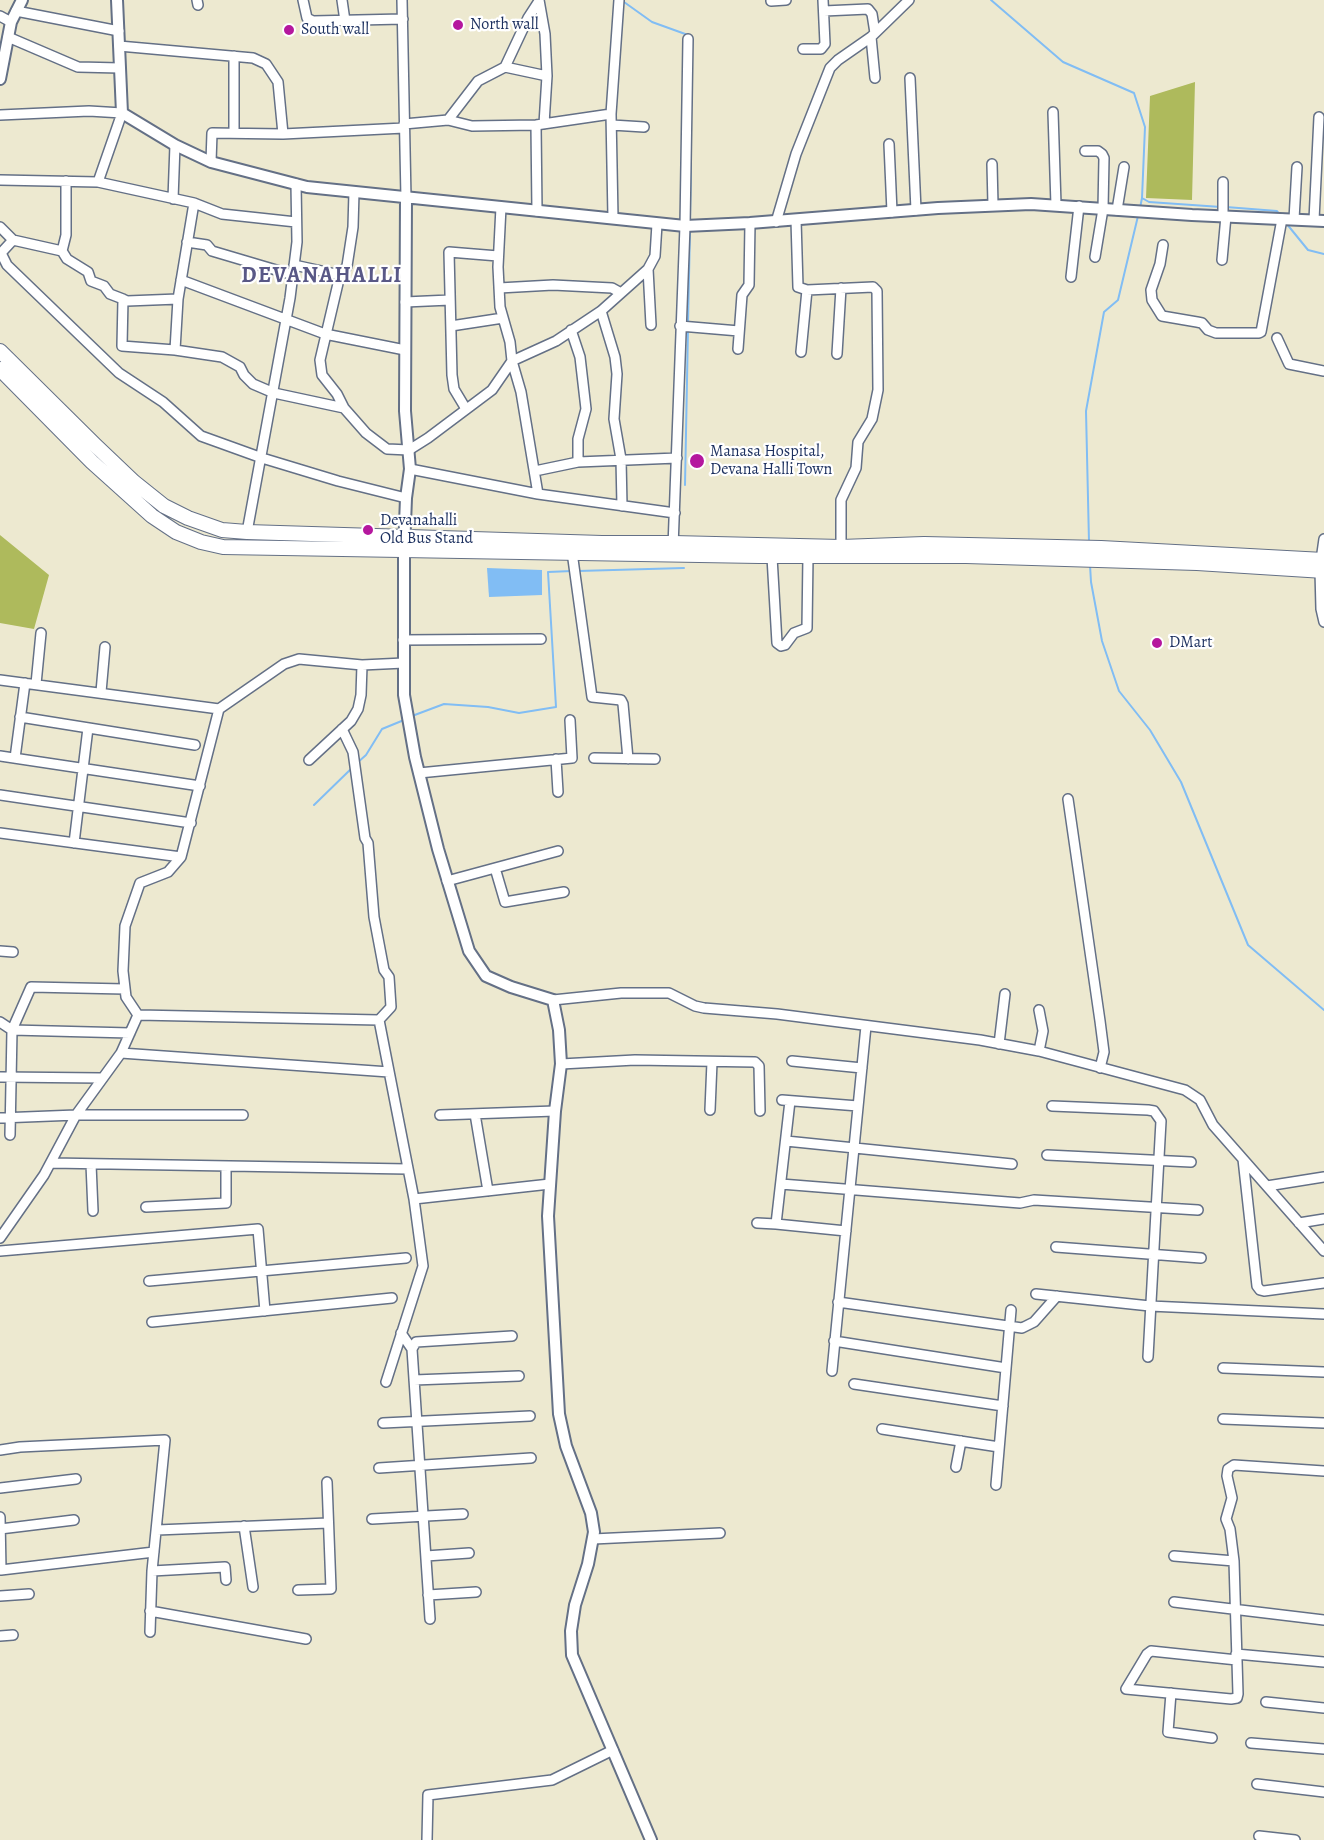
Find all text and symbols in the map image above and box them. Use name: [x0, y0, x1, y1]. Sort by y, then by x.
place label: North wall: [470, 15, 539, 35]
marker: North wall: [451, 18, 465, 32]
place label: South wall: [301, 20, 369, 40]
marker: South wall: [282, 23, 296, 37]
district label: DEVANAHALLI: [241, 264, 403, 290]
place label: Manasa Hospital, Devana Halli Town: [710, 442, 832, 480]
marker: Manasa Hospital, Devana Halli Town: [688, 452, 706, 470]
place label: Devanahalli Old Bus Stand: [380, 511, 473, 549]
marker: Devanahalli Old Bus Stand: [361, 523, 375, 537]
place label: DMart: [1169, 633, 1213, 653]
marker: DMart: [1150, 636, 1164, 650]

